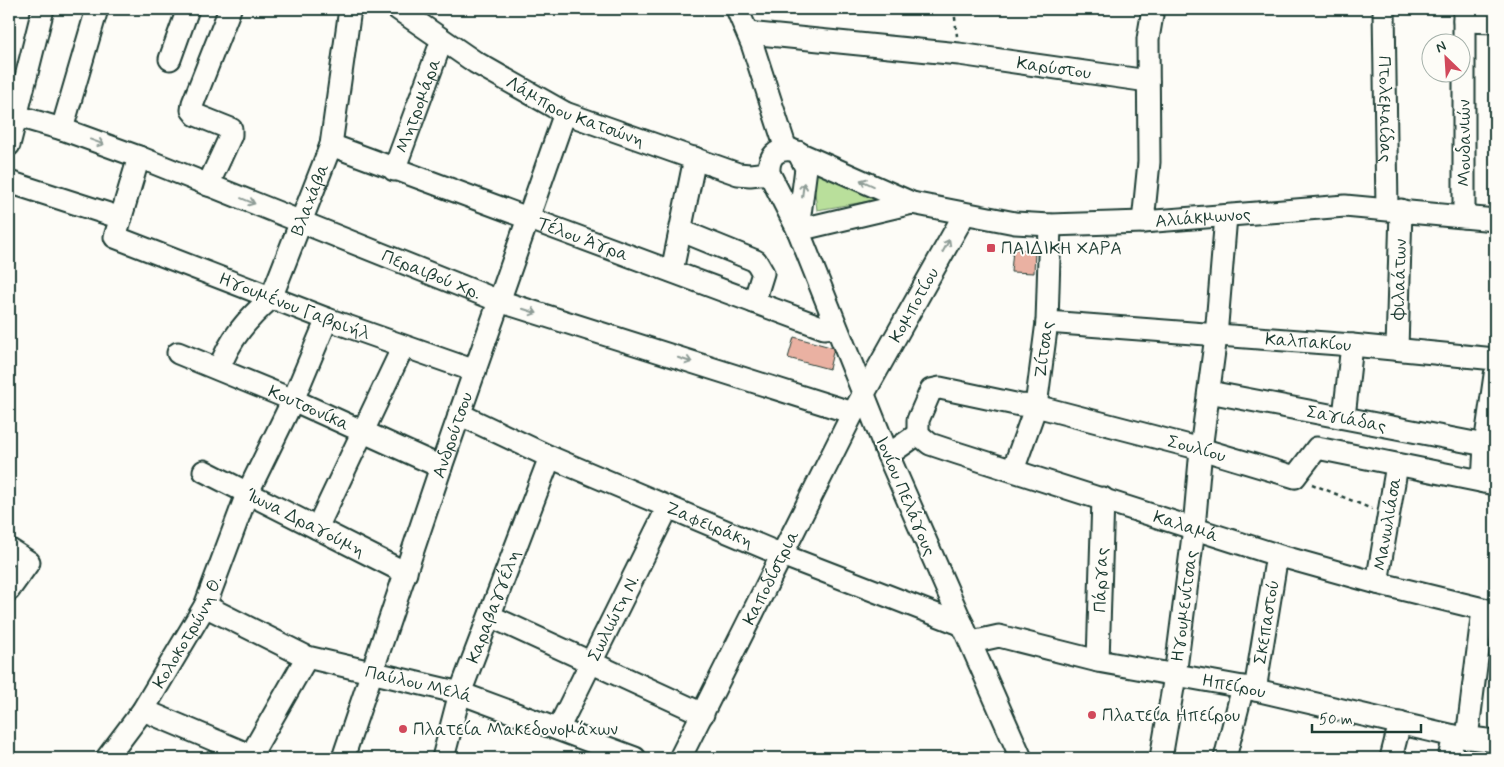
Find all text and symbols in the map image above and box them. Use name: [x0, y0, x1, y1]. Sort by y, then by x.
north arrow: [1422, 32, 1472, 82]
text: N: [1433, 37, 1449, 57]
street label: Καρύστου: [1015, 51, 1093, 86]
street label: Μητρομάρα: [390, 55, 447, 156]
street label: Πτολεμαίδας: [1372, 56, 1397, 162]
street label: Λάμπρου Κατσώνη: [501, 71, 648, 153]
street label: Μουδανιών: [1453, 99, 1477, 187]
one-way arrow: [89, 138, 104, 147]
street label: Βλαχάβα: [286, 160, 336, 239]
one-way arrow: [860, 178, 875, 188]
one-way arrow: [798, 183, 808, 199]
one-way arrow: [241, 197, 256, 206]
street label: Αλιάκμωνος: [1154, 202, 1252, 234]
street label: Τέλου Άγρα: [534, 212, 632, 268]
place label: ΠΑΙΔΙΚΗ ΧΑΡΑ: [1001, 237, 1122, 261]
street label: Φιλαάτων: [1387, 238, 1413, 321]
one-way arrow: [942, 240, 952, 254]
marker: ΠΑΙΔΙΚΗ ΧΑΡΑ: [985, 242, 997, 254]
street label: Περαιβού Χρ.: [378, 244, 485, 306]
street label: Κομποτίου: [884, 263, 945, 347]
street label: Ηγουμένου Γαβριήλ: [215, 267, 373, 346]
one-way arrow: [522, 307, 537, 316]
street label: Ζίτσας: [1029, 320, 1060, 379]
street label: Καλπακίου: [1264, 327, 1352, 358]
one-way arrow: [677, 356, 692, 365]
street label: Κουτσονίκα: [264, 380, 353, 437]
street label: Ανδρούτσου: [427, 389, 479, 482]
street label: Σαγιάδας: [1304, 400, 1388, 439]
street label: Σουλίου: [1165, 430, 1229, 469]
street label: Ιονίου Πελάγους: [869, 433, 941, 560]
street label: Μανωλιάσα: [1368, 475, 1408, 573]
street label: Ίωνα Δραγούμη: [242, 483, 369, 563]
street label: Ζαφειράκη: [662, 496, 757, 555]
street label: Καλαμά: [1150, 505, 1221, 549]
street label: Καποδίστρια: [738, 526, 805, 629]
street label: Καραβαγγέλη: [461, 546, 527, 667]
street label: Πάργας: [1088, 547, 1114, 613]
street label: Ηγουμενίτσας: [1166, 549, 1204, 663]
street label: Σωλιώτη Ν.: [582, 571, 645, 666]
street label: Κολοκοτρώνη Θ.: [147, 572, 228, 693]
street label: Σκεπαστού: [1248, 578, 1286, 666]
street label: Παύλου Μελά: [363, 660, 476, 710]
street label: Ηπείρου: [1200, 669, 1268, 705]
scale bar: [1312, 702, 1420, 734]
place label: Πλατεία Ηπείρου: [1102, 704, 1240, 728]
marker: Πλατεία Ηπείρου: [1086, 709, 1098, 721]
text: 50 m: [1319, 710, 1353, 730]
place label: Πλατεία Μακεδονομάχων: [413, 718, 618, 742]
marker: Πλατεία Μακεδονομάχων: [397, 723, 409, 735]

